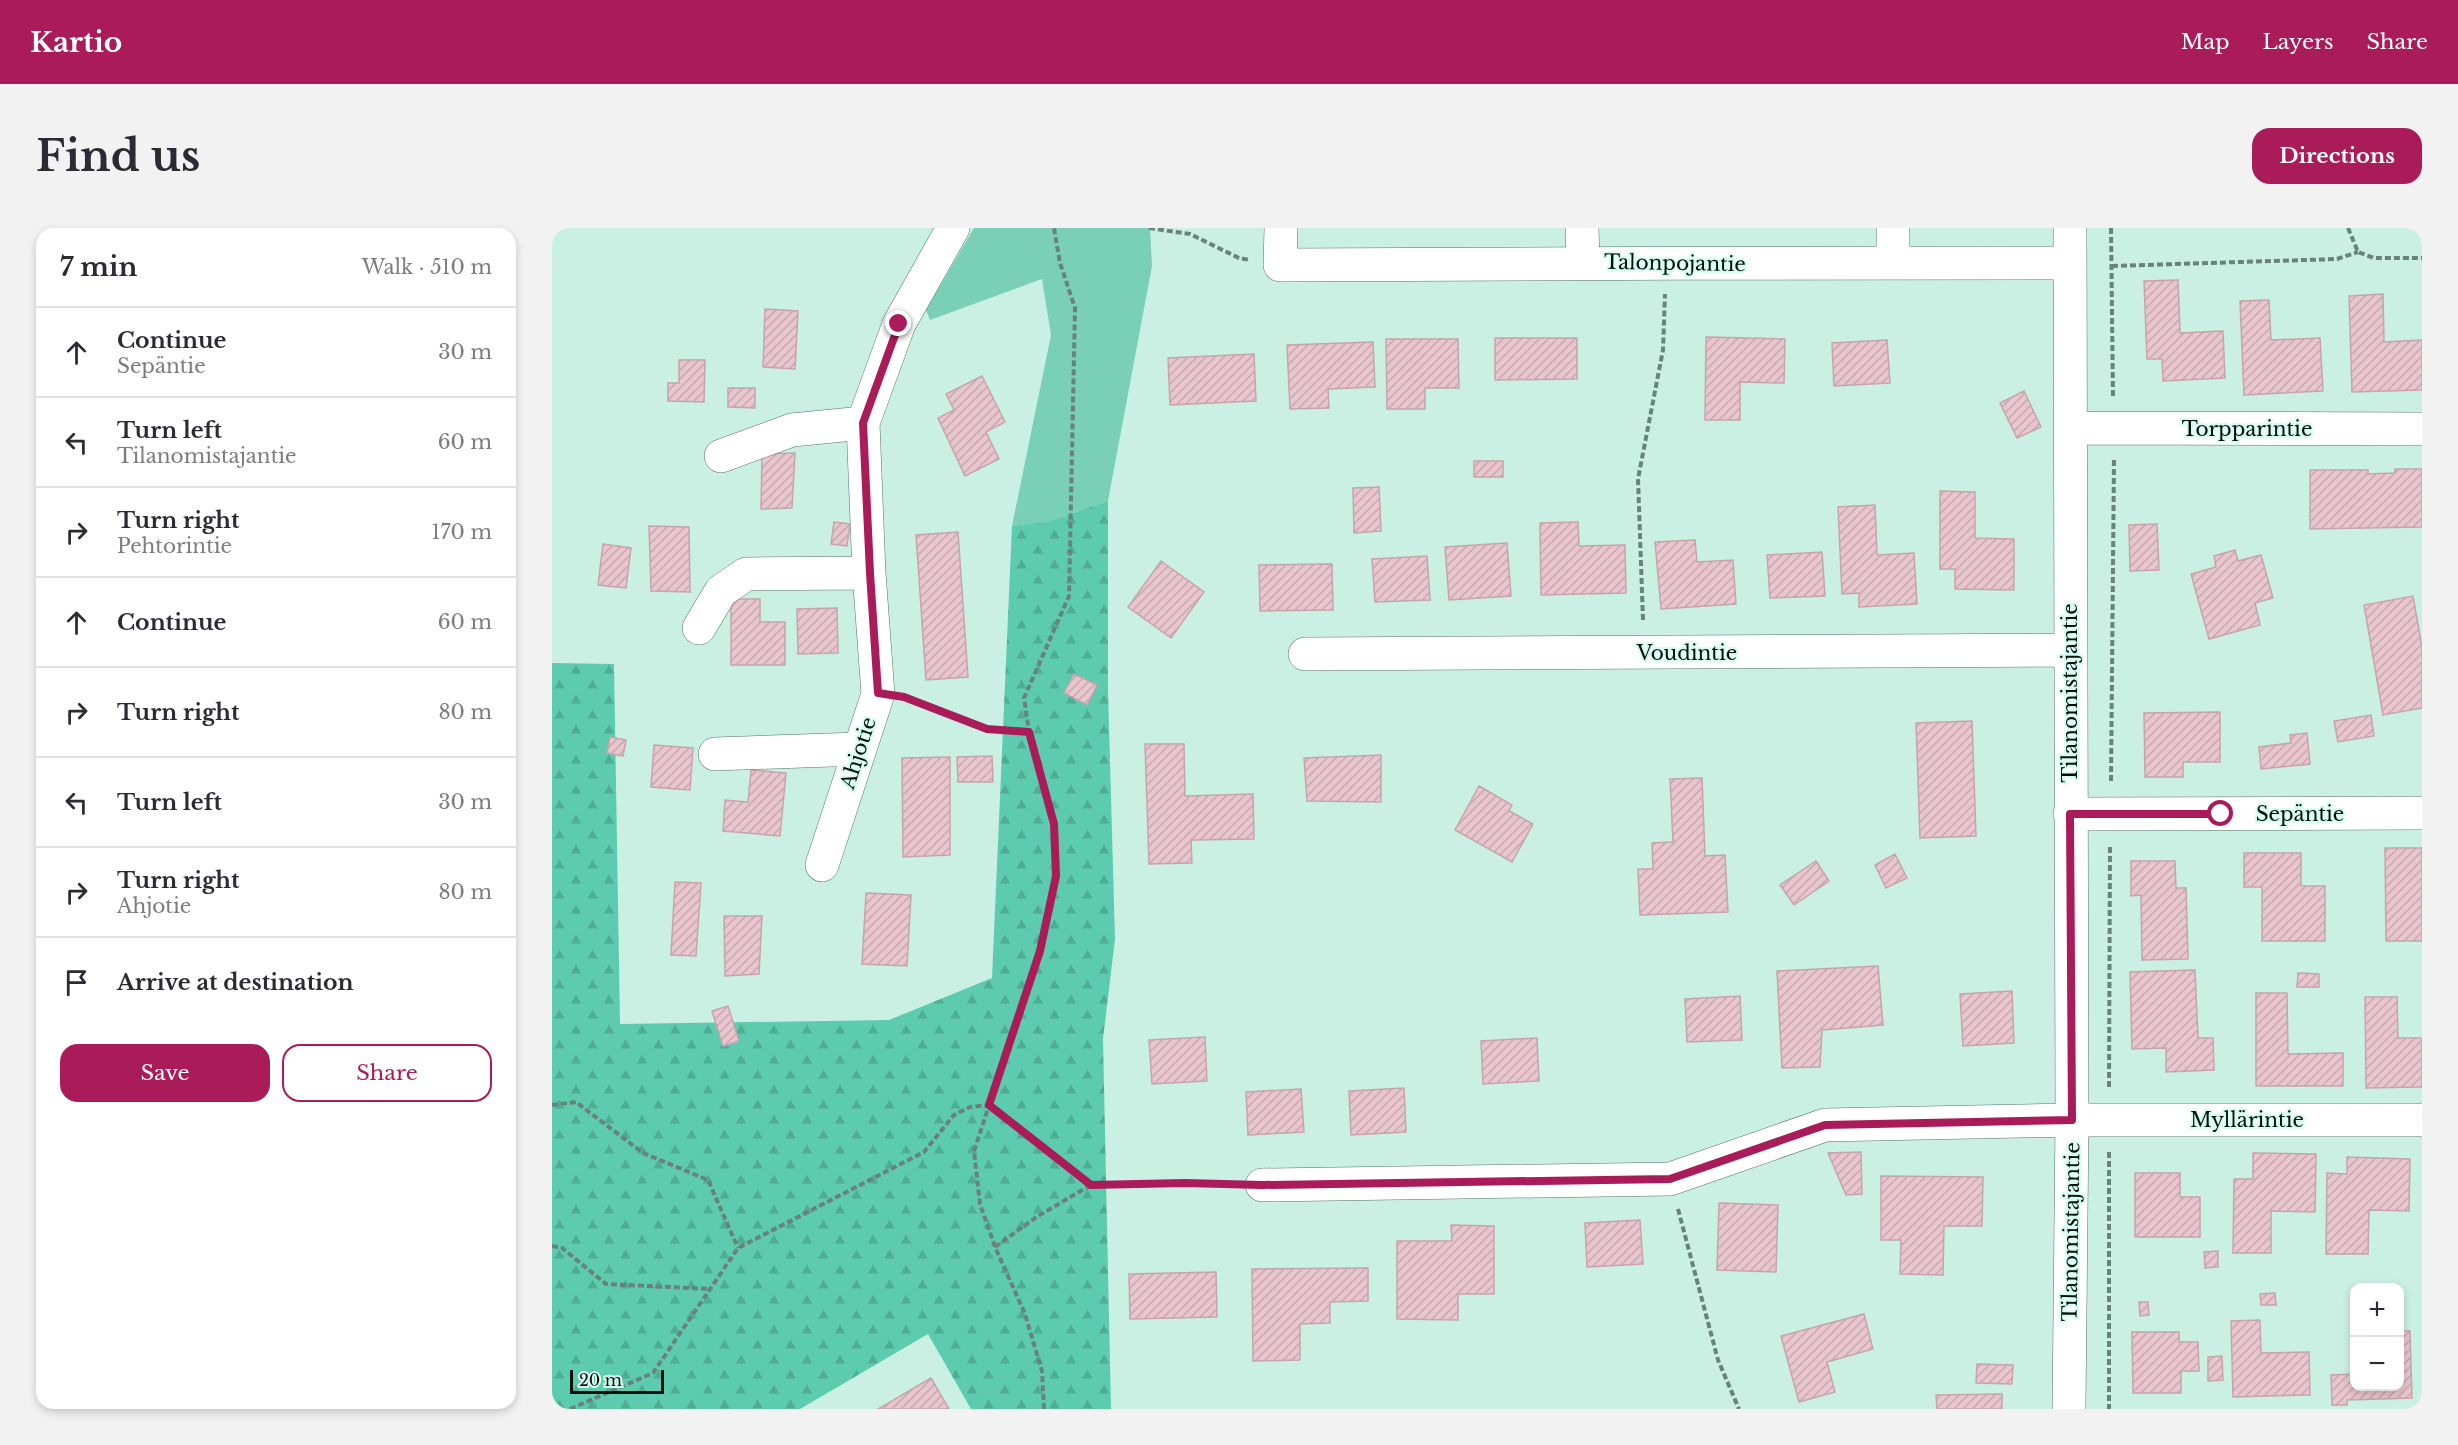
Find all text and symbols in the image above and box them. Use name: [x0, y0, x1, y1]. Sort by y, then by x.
text: Kartio: [30, 25, 122, 60]
text: Map: [2181, 29, 2230, 55]
text: Layers: [2263, 29, 2334, 55]
text: Share: [2367, 29, 2428, 55]
button: Directions: [2252, 128, 2422, 184]
text: Find us: [36, 130, 200, 182]
street label: Talonpojantie: [1604, 250, 1746, 276]
text: 7 min: [60, 251, 137, 283]
text: Walk · 510 m: [362, 255, 492, 279]
route end: [885, 310, 911, 336]
text: Continue: [117, 327, 226, 354]
icon: ahead: [60, 336, 93, 369]
text: 30 m: [438, 340, 492, 364]
text: Sepäntie: [117, 354, 206, 378]
text: Turn left: [117, 417, 222, 444]
street label: Torpparintie: [2182, 417, 2312, 441]
icon: left: [60, 426, 93, 459]
text: 60 m: [438, 430, 492, 454]
text: Tilanomistajantie: [117, 444, 296, 468]
text: Turn right: [117, 507, 239, 534]
icon: right: [60, 516, 93, 549]
text: 170 m: [432, 520, 492, 544]
text: Pehtorintie: [117, 534, 232, 558]
street label: Tilanomistajantie: [2058, 603, 2082, 783]
icon: ahead: [60, 606, 93, 639]
text: Continue: [117, 609, 226, 636]
text: 60 m: [438, 610, 492, 634]
street label: Voudintie: [1636, 641, 1737, 665]
icon: right: [60, 696, 93, 729]
text: Turn right: [117, 699, 239, 726]
text: 80 m: [438, 700, 492, 724]
street label: Ahjotie: [835, 714, 881, 793]
icon: left: [60, 786, 93, 819]
text: Turn left: [117, 789, 222, 816]
text: 30 m: [438, 790, 492, 814]
route start: [2207, 800, 2233, 826]
street label: Sepäntie: [2256, 802, 2344, 826]
text: Turn right: [117, 867, 239, 894]
icon: right: [60, 876, 93, 909]
text: 80 m: [438, 880, 492, 904]
text: Ahjotie: [117, 894, 191, 918]
icon: arrive: [60, 966, 93, 999]
text: Arrive at destination: [117, 969, 354, 996]
button: Save: [60, 1044, 270, 1102]
button: Share: [282, 1044, 492, 1102]
street label: Myllärintie: [2190, 1108, 2304, 1132]
street label: Tilanomistajantie: [2057, 1142, 2085, 1322]
map controls: [2350, 1283, 2404, 1391]
button: +: [2350, 1283, 2404, 1337]
button: −: [2350, 1337, 2404, 1391]
scale bar: [570, 1367, 664, 1394]
text: 20 m: [579, 1370, 622, 1390]

